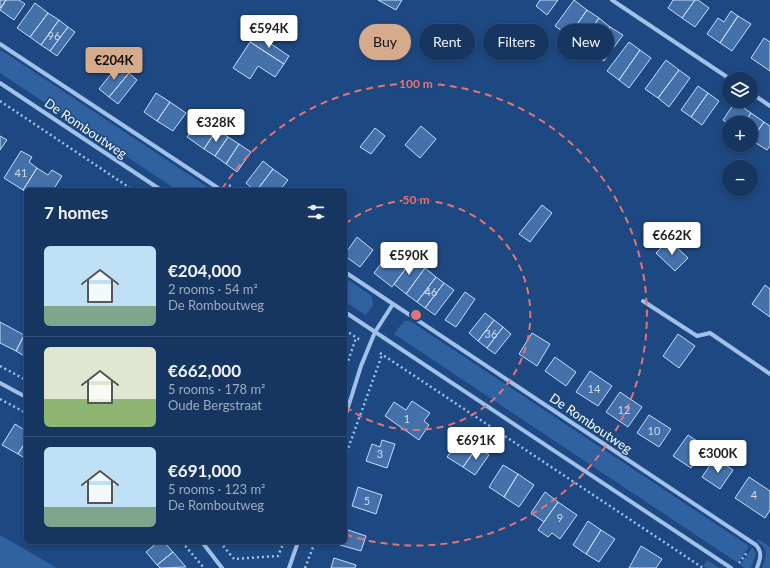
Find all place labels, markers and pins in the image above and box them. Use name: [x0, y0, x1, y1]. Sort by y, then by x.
pin: €594K: [241, 15, 297, 49]
pin: €204K: [86, 47, 142, 81]
pin: €328K: [188, 109, 244, 143]
pin: €662K: [644, 222, 700, 256]
pin: €590K: [381, 242, 437, 276]
centre of rings: [409, 308, 423, 322]
pin: €691K: [448, 427, 504, 461]
pin: €300K: [690, 440, 746, 474]

